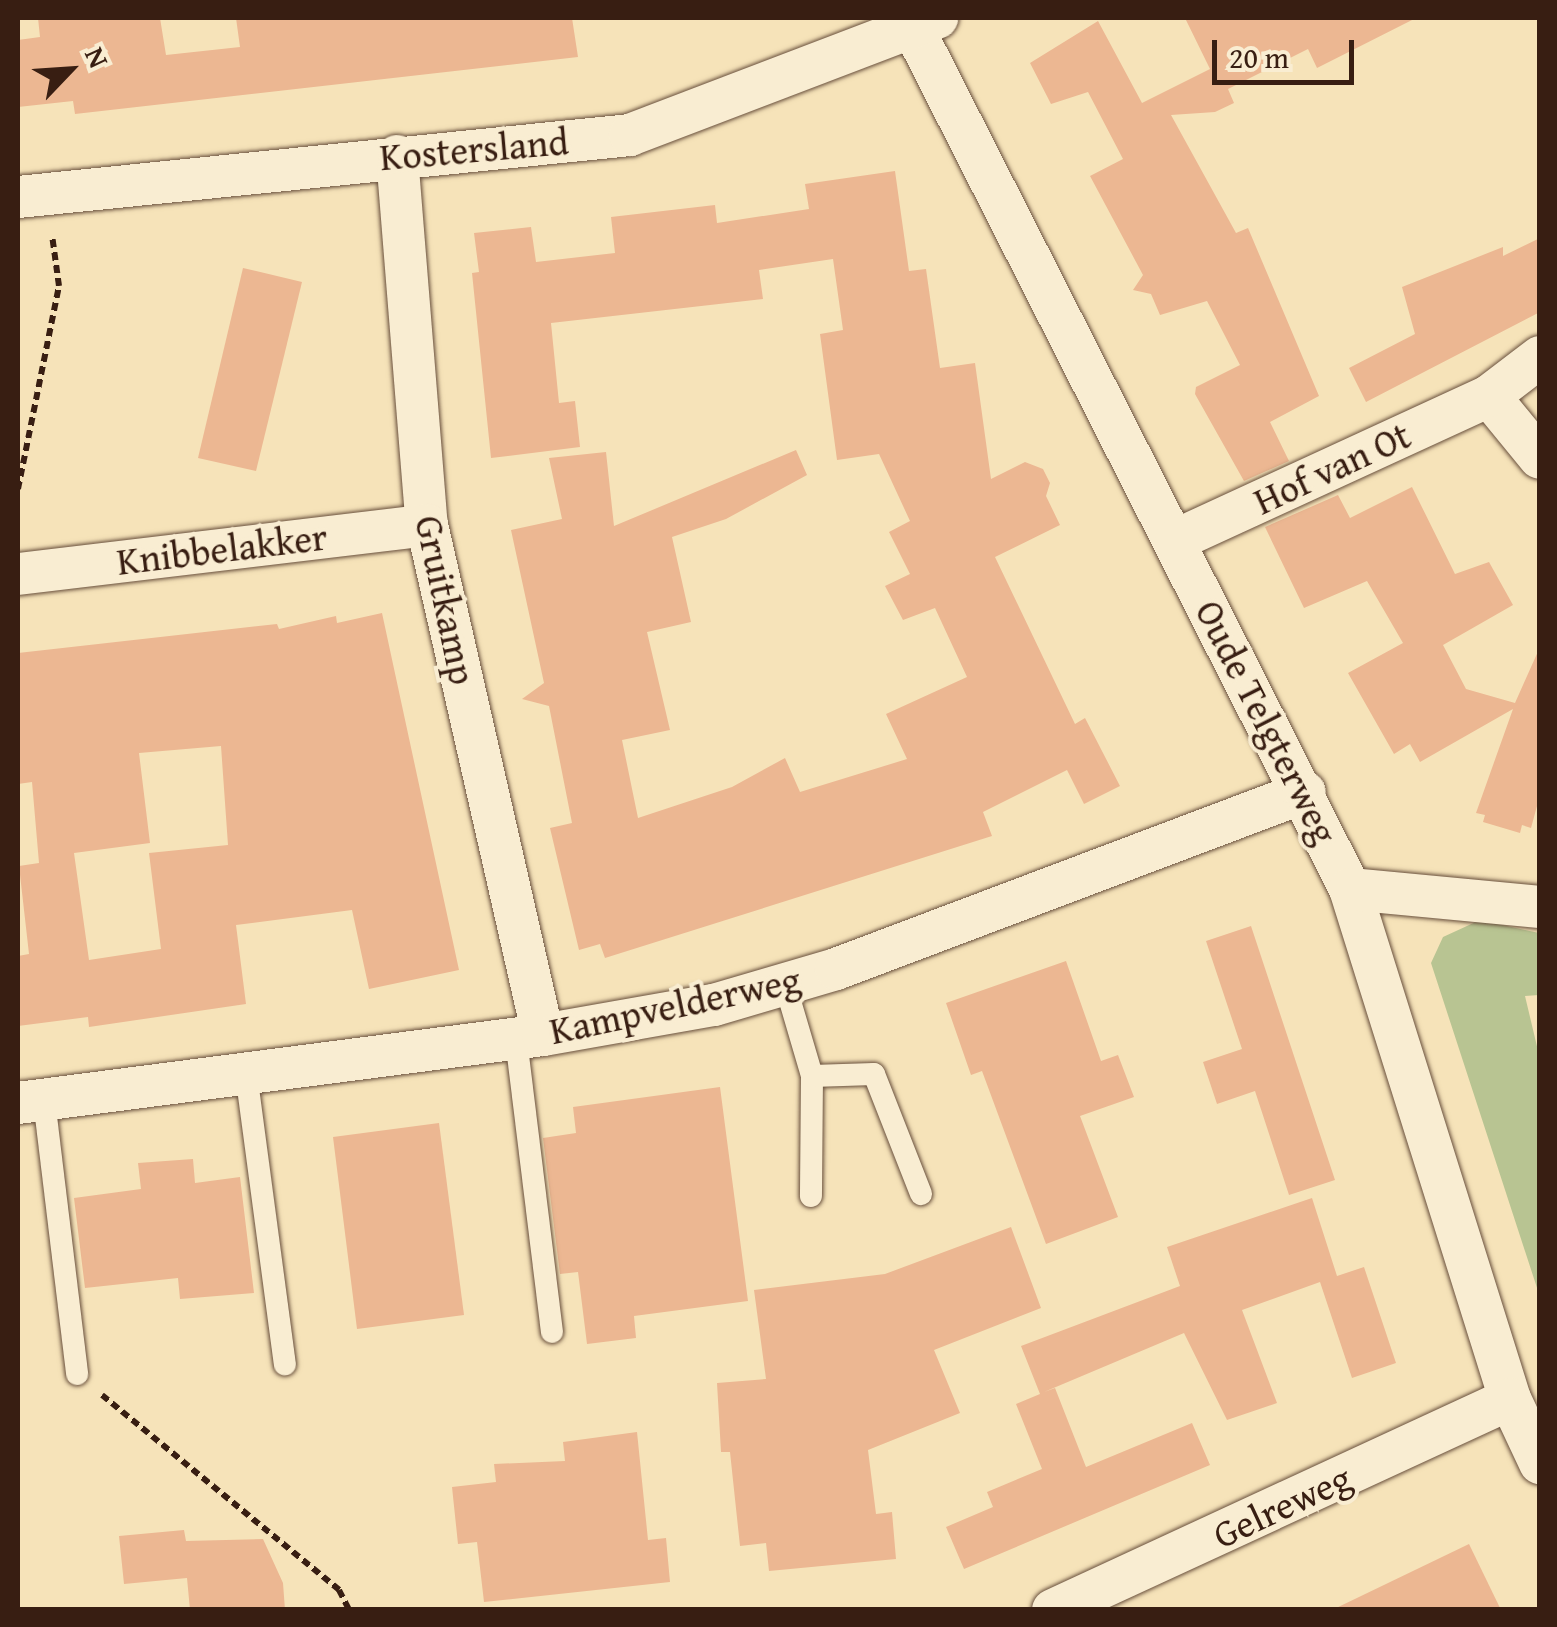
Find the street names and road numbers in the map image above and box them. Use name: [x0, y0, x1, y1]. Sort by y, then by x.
street label: Kostersland: [378, 118, 570, 180]
street label: Hof van Ot: [1246, 412, 1418, 524]
street label: Gruitkamp: [406, 511, 486, 689]
street label: Knibbelakker: [114, 513, 330, 585]
street label: Oude Telgterweg: [1186, 593, 1348, 851]
street label: Kampvelderweg: [545, 956, 805, 1054]
street label: Gelreweg: [1206, 1454, 1358, 1558]

